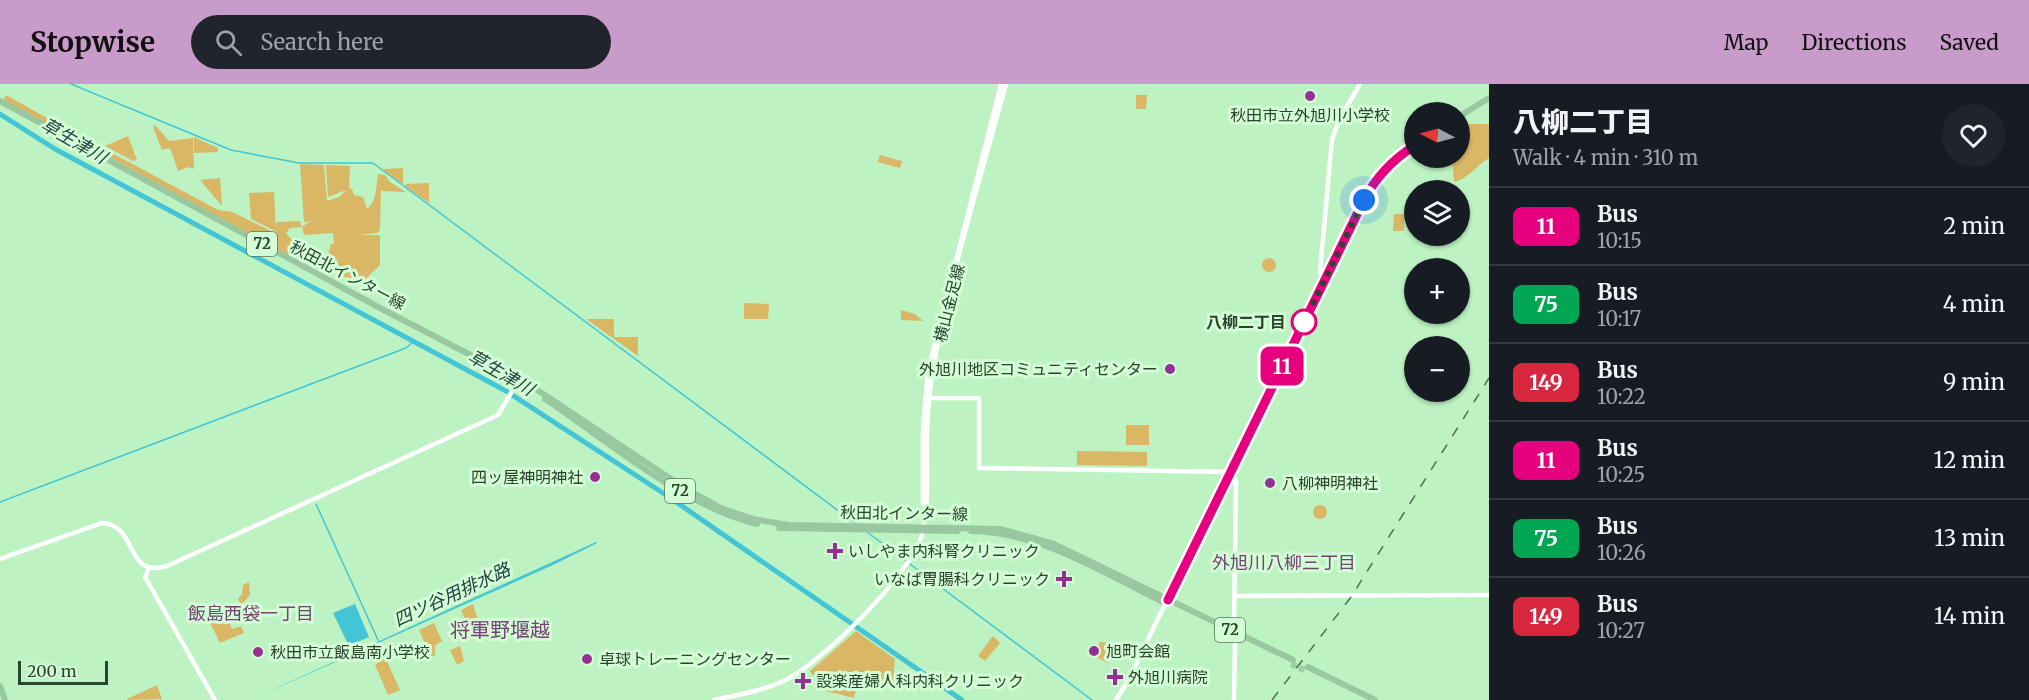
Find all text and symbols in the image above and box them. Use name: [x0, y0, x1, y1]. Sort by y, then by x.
search box: [191, 15, 611, 69]
text: Stopwise: [30, 24, 155, 60]
icon: search: [212, 26, 245, 59]
text: Search here: [260, 28, 384, 56]
text: Map: [1724, 29, 1768, 56]
text: Directions: [1801, 29, 1906, 56]
text: Saved: [1939, 29, 1999, 56]
marker: 秋田市立外旭川小学校: [1303, 89, 1317, 103]
north arrow: [1404, 102, 1470, 168]
map controls: [1404, 102, 1470, 402]
text: 八柳二丁目: [1513, 104, 1653, 140]
button: heart: [1942, 104, 2005, 167]
place label: 秋田市立外旭川小学校: [1230, 105, 1390, 125]
water label: 草生津川: [37, 113, 113, 170]
text: Walk · 4 min · 310 m: [1513, 145, 1698, 170]
button: layers: [1404, 180, 1470, 246]
your location: [1349, 185, 1379, 215]
text: Bus: [1597, 200, 1638, 228]
text: 2 min: [1943, 212, 2005, 240]
text: 11: [1537, 213, 1555, 240]
text: 10:15: [1597, 228, 1642, 253]
road number: 72: [247, 232, 277, 256]
street label: 秋田北インター線: [287, 236, 409, 314]
button: +: [1404, 258, 1470, 324]
street label: 横山金足線: [930, 262, 968, 344]
text: Bus: [1597, 278, 1638, 306]
text: 4 min: [1943, 290, 2005, 318]
text: 75: [1534, 291, 1558, 318]
text: 10:17: [1597, 306, 1641, 331]
marker: 八柳二丁目: [1291, 309, 1317, 335]
place label: 八柳二丁目: [1206, 312, 1286, 332]
button: −: [1404, 336, 1470, 402]
water label: 草生津川: [464, 345, 540, 402]
line badge: 11: [1255, 346, 1309, 386]
text: 11: [1273, 353, 1291, 380]
text: Bus: [1597, 356, 1638, 384]
place label: 外旭川地区コミュニティセンター: [919, 359, 1158, 379]
marker: 外旭川地区コミュニティセンター: [1163, 362, 1177, 376]
text: 9 min: [1943, 368, 2005, 396]
text: 149: [1529, 369, 1563, 396]
text: 10:22: [1597, 384, 1646, 409]
text: Bus: [1597, 434, 1638, 462]
text: 12 min: [1934, 446, 2005, 474]
text: 11: [1537, 447, 1555, 474]
text: 10:25: [1597, 462, 1645, 487]
place label: 四ッ屋神明神社: [471, 467, 583, 487]
marker: 四ッ屋神明神社: [588, 470, 602, 484]
place label: 八柳神明神社: [1282, 473, 1378, 493]
marker: 八柳神明神社: [1263, 476, 1277, 490]
road number: 72: [665, 479, 695, 503]
street label: 秋田北インター線: [840, 502, 968, 524]
text: Bus: [1597, 512, 1638, 540]
text: 13 min: [1934, 524, 2005, 552]
text: 75: [1534, 525, 1558, 552]
text: 10:26: [1597, 540, 1646, 565]
place label: いしやま内科腎クリニック: [848, 541, 1040, 561]
marker: いしやま内科腎クリニック: [826, 542, 844, 560]
district label: 外旭川八柳三丁目: [1212, 551, 1356, 574]
water label: 四ツ谷用排水路: [390, 557, 516, 632]
place label: いなば胃腸科クリニック: [874, 569, 1050, 589]
marker: いなば胃腸科クリニック: [1055, 570, 1073, 588]
text: Bus: [1597, 590, 1638, 618]
district label: 飯島西袋一丁目: [188, 602, 314, 625]
text: 14 min: [1934, 602, 2005, 630]
text: 149: [1529, 603, 1563, 630]
district label: 将軍野堰越: [450, 617, 550, 642]
road number: 72: [1215, 618, 1245, 642]
text: 10:27: [1597, 618, 1645, 643]
place label: 旭町会館: [1106, 641, 1170, 661]
place label: 秋田市立飯島南小学校: [270, 642, 430, 662]
marker: 旭町会館: [1087, 644, 1101, 658]
marker: 秋田市立飯島南小学校: [251, 645, 265, 659]
place label: 卓球トレーニングセンター: [599, 649, 791, 669]
marker: 卓球トレーニングセンター: [580, 652, 594, 666]
scale bar: [18, 658, 108, 686]
text: 200 m: [27, 661, 77, 681]
place label: 外旭川病院: [1128, 667, 1208, 687]
marker: 外旭川病院: [1106, 668, 1124, 686]
place label: 設楽産婦人科内科クリニック: [816, 671, 1024, 691]
marker: 設楽産婦人科内科クリニック: [794, 672, 812, 690]

